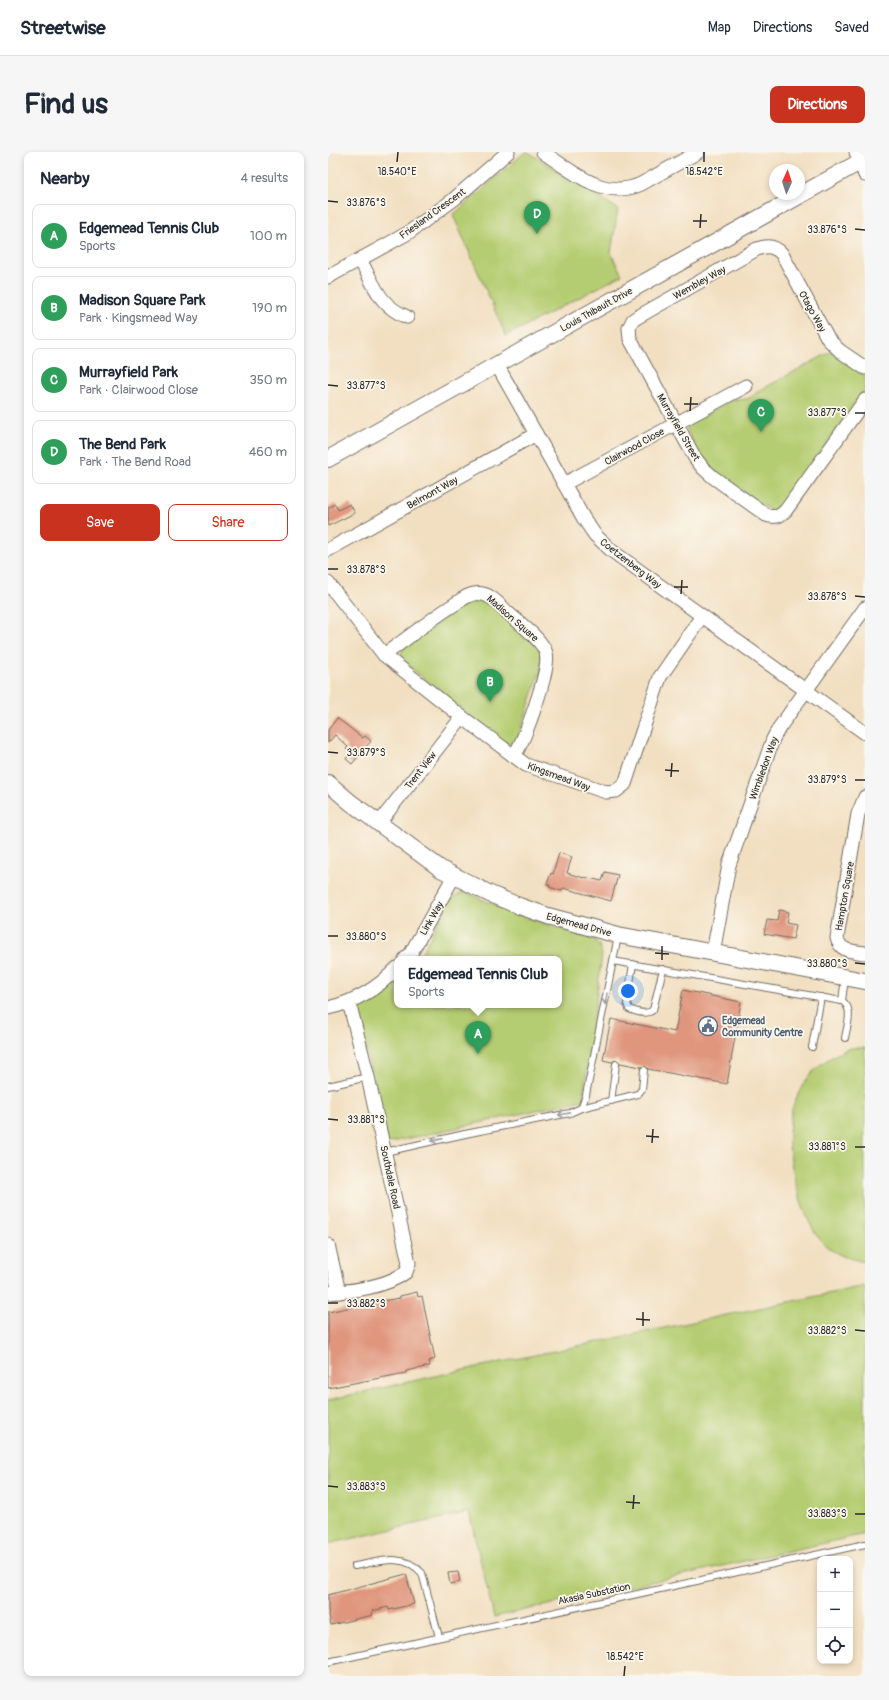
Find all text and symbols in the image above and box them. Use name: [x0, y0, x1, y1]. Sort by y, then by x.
text: Streetwise: [20, 16, 106, 40]
text: Map: [708, 19, 731, 36]
text: Directions: [753, 19, 812, 36]
text: Saved: [834, 19, 869, 36]
button: Directions: [770, 86, 865, 123]
text: Find us: [24, 87, 108, 122]
north arrow: [769, 164, 805, 200]
text: 18.540°E: [378, 166, 416, 178]
text: 18.542°E: [685, 166, 723, 178]
text: Nearby: [40, 168, 89, 189]
text: 4 results: [241, 170, 288, 186]
street label: Friesland Crescent: [397, 185, 469, 242]
text: 33.876°S: [346, 197, 386, 209]
pin: D: [524, 201, 550, 234]
text: Edgemead Tennis Club: [79, 219, 219, 238]
text: 33.876°S: [807, 224, 847, 236]
text: A: [50, 228, 58, 244]
text: 100 m: [250, 228, 287, 244]
text: Sports: [79, 238, 115, 254]
street label: Wembley Way: [671, 263, 729, 302]
street label: Louis Thibault Drive: [558, 285, 635, 335]
street label: Otago Way: [796, 289, 829, 335]
text: Madison Square Park: [79, 291, 205, 310]
text: B: [50, 300, 58, 316]
text: 190 m: [252, 300, 287, 316]
text: Park · Kingsmead Way: [79, 310, 197, 326]
text: Murrayfield Park: [79, 363, 178, 382]
text: C: [50, 372, 58, 388]
text: 350 m: [249, 372, 287, 388]
text: 33.877°S: [346, 380, 386, 392]
text: Park · Clairwood Close: [79, 382, 198, 398]
street label: Murrayfield Street: [654, 392, 703, 464]
pin: C: [748, 399, 774, 432]
text: 33.877°S: [807, 407, 847, 419]
street label: Clairwood Close: [603, 425, 667, 468]
text: The Bend Park: [79, 435, 166, 454]
text: D: [50, 444, 58, 460]
text: 460 m: [249, 444, 287, 460]
text: Park · The Bend Road: [79, 454, 191, 470]
street label: Belmont Way: [405, 474, 461, 512]
button: Save: [40, 504, 160, 541]
button: Share: [168, 504, 288, 541]
street label: Coetzenberg Way: [597, 536, 664, 592]
text: 33.878°S: [347, 564, 386, 576]
text: 33.878°S: [808, 591, 847, 603]
street label: Madison Square: [484, 593, 541, 645]
pin: B: [477, 669, 503, 702]
street label: Wimbledon Way: [747, 734, 781, 802]
text: 33.879°S: [346, 747, 386, 759]
street label: Trent View: [402, 749, 439, 792]
street label: Kingsmead Way: [526, 760, 592, 794]
text: 33.879°S: [807, 774, 847, 786]
street label: Hampton Square: [833, 860, 857, 932]
street label: Link Way: [417, 899, 447, 937]
street label: Edgemead Drive: [545, 911, 613, 939]
text: 33.880°S: [346, 931, 386, 943]
popup: [394, 956, 562, 1008]
text: 33.880°S: [807, 958, 847, 970]
text: Edgemead Tennis Club: [408, 965, 548, 984]
your location: [618, 981, 638, 1001]
text: Sports: [408, 984, 444, 1000]
one-way arrow: [601, 992, 609, 1005]
public building icon: Edgemead Community Centre: [697, 1015, 719, 1037]
place label: Edgemead Community Centre: [722, 1015, 804, 1039]
pin: A: [465, 1021, 491, 1054]
one-way arrow: [558, 1110, 571, 1118]
text: 33.881°S: [347, 1114, 385, 1126]
one-way arrow: [430, 1137, 443, 1145]
text: 33.881°S: [808, 1141, 846, 1153]
street label: Southdale Road: [377, 1144, 403, 1210]
text: 33.882°S: [346, 1298, 386, 1310]
text: 33.882°S: [807, 1325, 847, 1337]
text: 33.883°S: [346, 1481, 386, 1493]
text: 33.883°S: [807, 1508, 847, 1520]
map controls: [817, 1556, 853, 1664]
button: +: [817, 1556, 853, 1592]
street label: Akasia Substation: [557, 1580, 632, 1608]
button: −: [817, 1592, 853, 1628]
button: locate: [817, 1628, 853, 1664]
text: 18.542°E: [606, 1651, 644, 1663]

